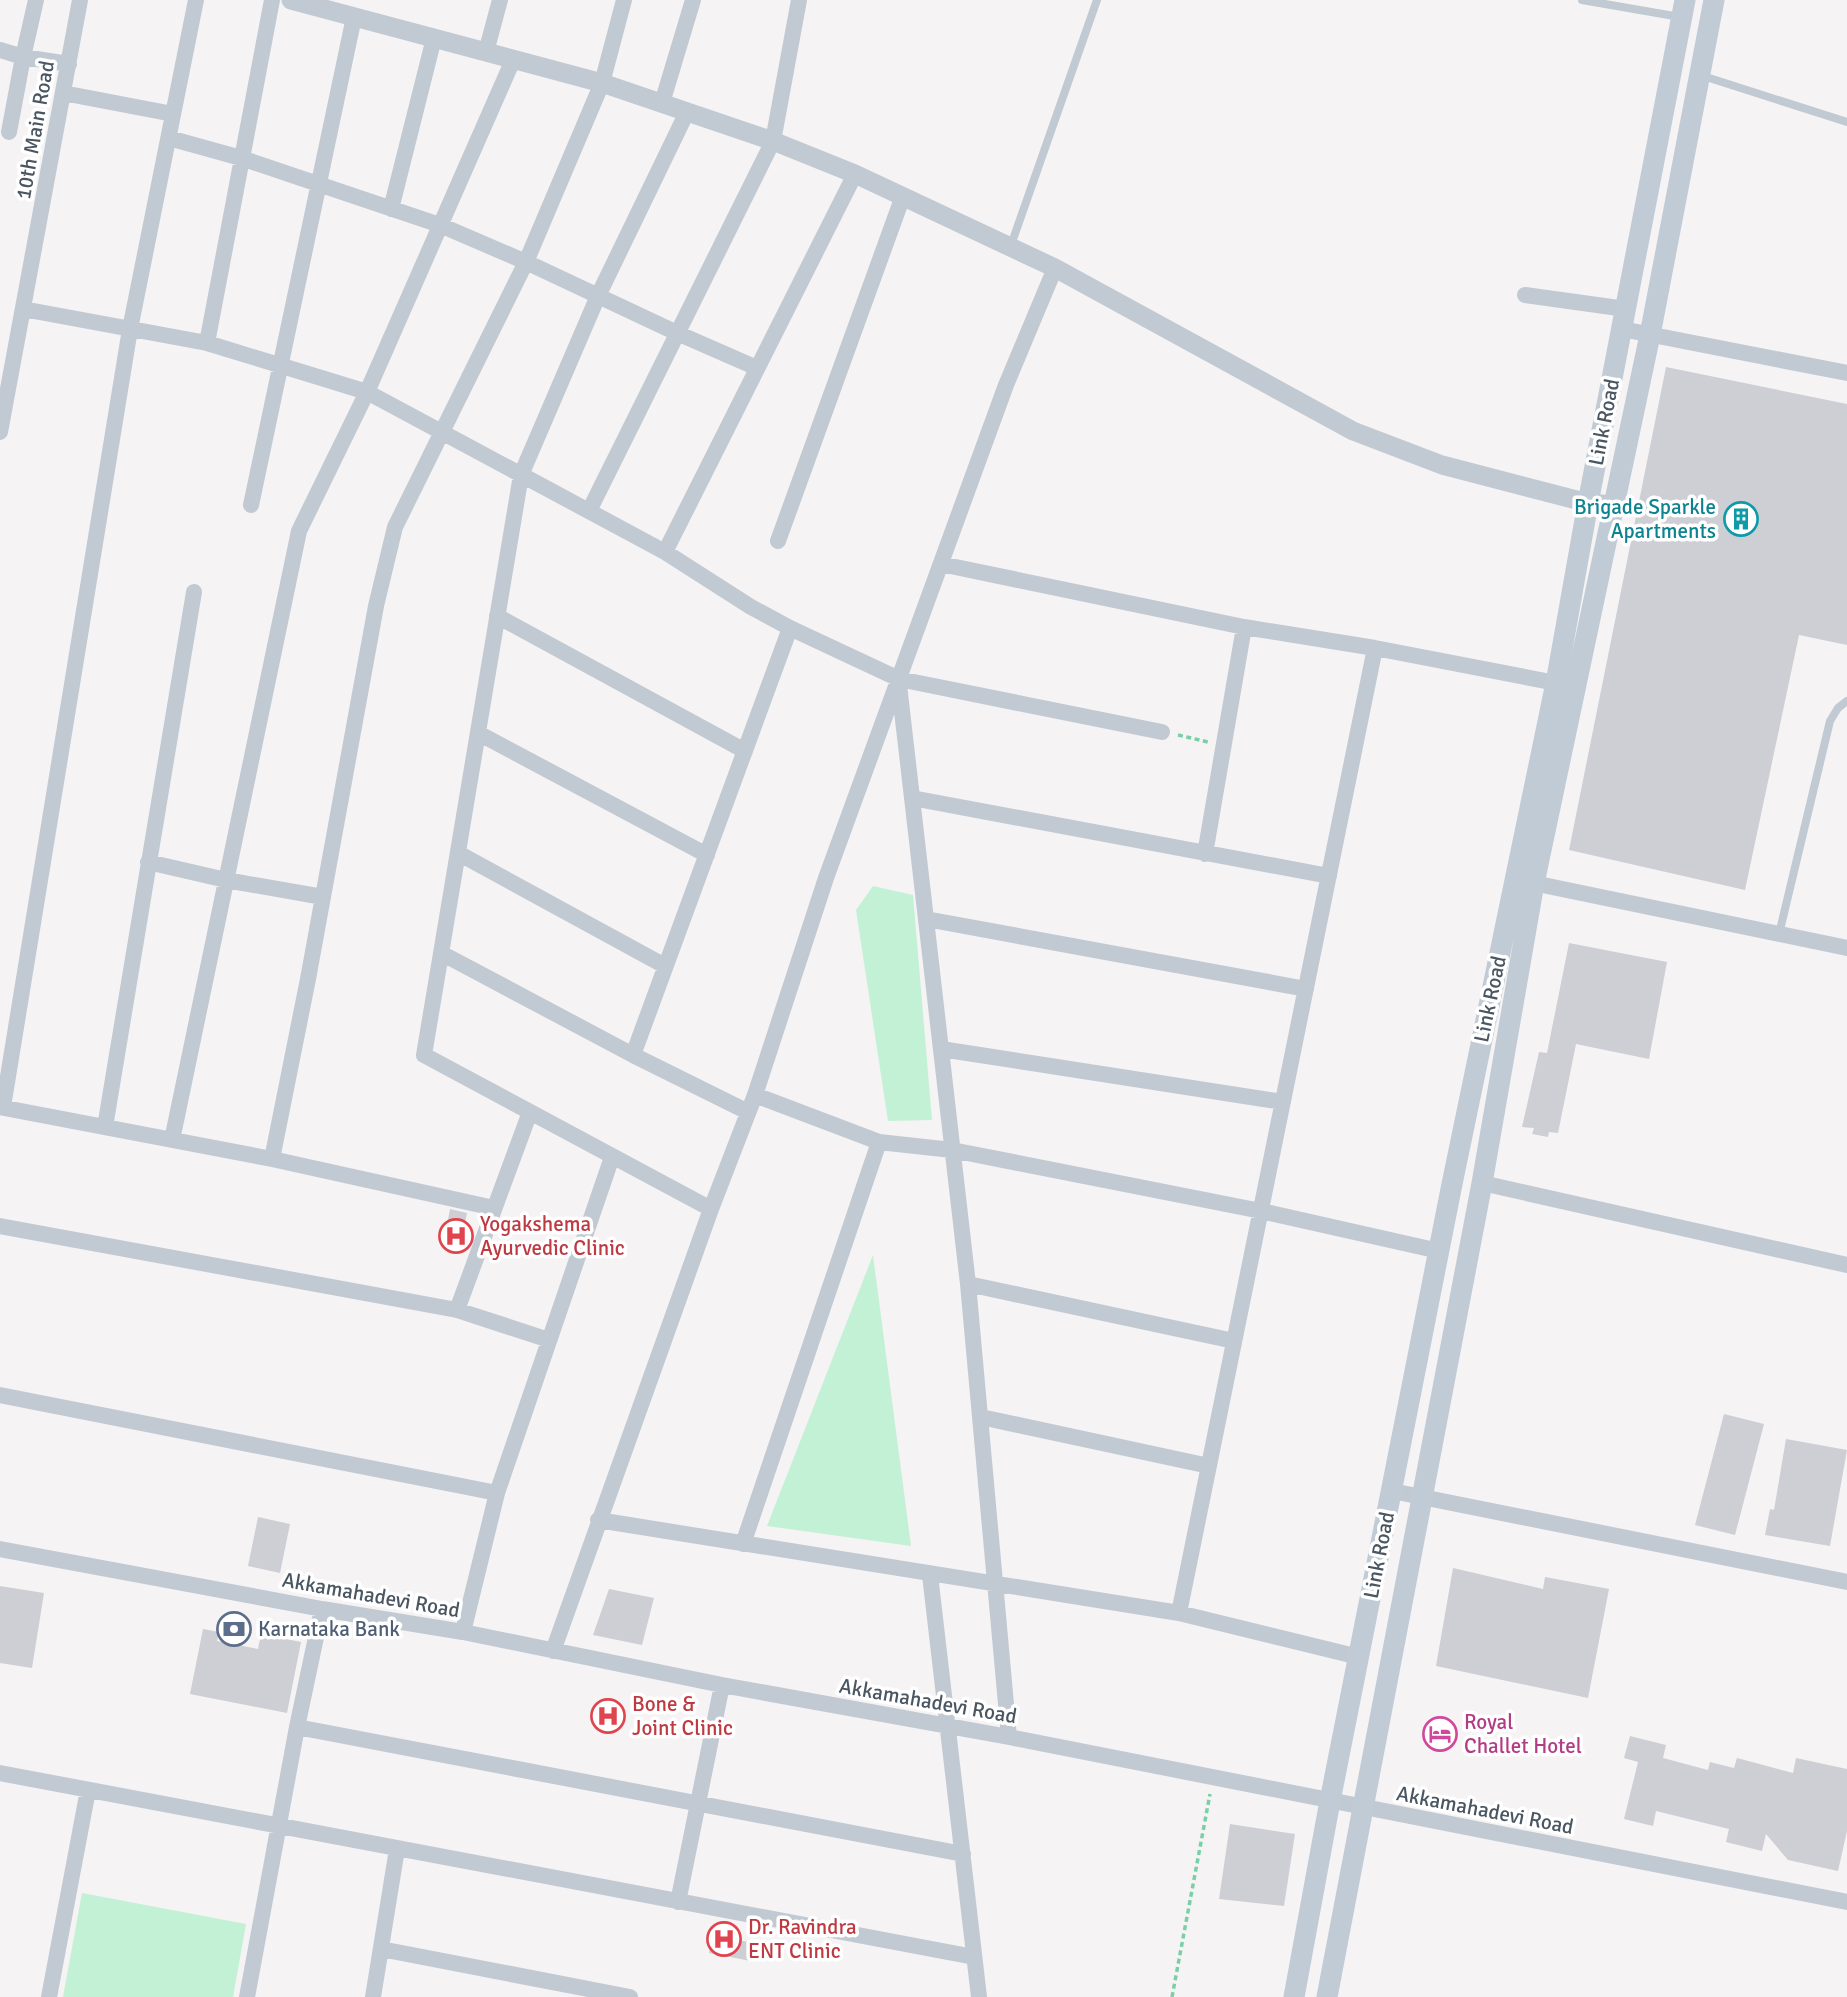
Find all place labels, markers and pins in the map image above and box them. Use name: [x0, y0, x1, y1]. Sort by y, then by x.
place label: Brigade Sparkle Apartments: [1574, 494, 1716, 544]
building icon: Brigade Sparkle Apartments: [1722, 500, 1760, 538]
place label: Yogakshema Ayurvedic Clinic: [480, 1211, 625, 1261]
hospital icon: Yogakshema Ayurvedic Clinic: [437, 1217, 475, 1255]
bank icon: Karnataka Bank: [215, 1610, 253, 1648]
place label: Karnataka Bank: [258, 1616, 400, 1642]
place label: Bone & Joint Clinic: [632, 1691, 733, 1741]
hospital icon: Bone & Joint Clinic: [589, 1697, 627, 1735]
place label: Royal Challet Hotel: [1464, 1709, 1582, 1759]
hotel icon: Royal Challet Hotel: [1421, 1715, 1459, 1753]
place label: Dr. Ravindra ENT Clinic: [748, 1914, 857, 1964]
hospital icon: Dr. Ravindra ENT Clinic: [705, 1920, 743, 1958]

